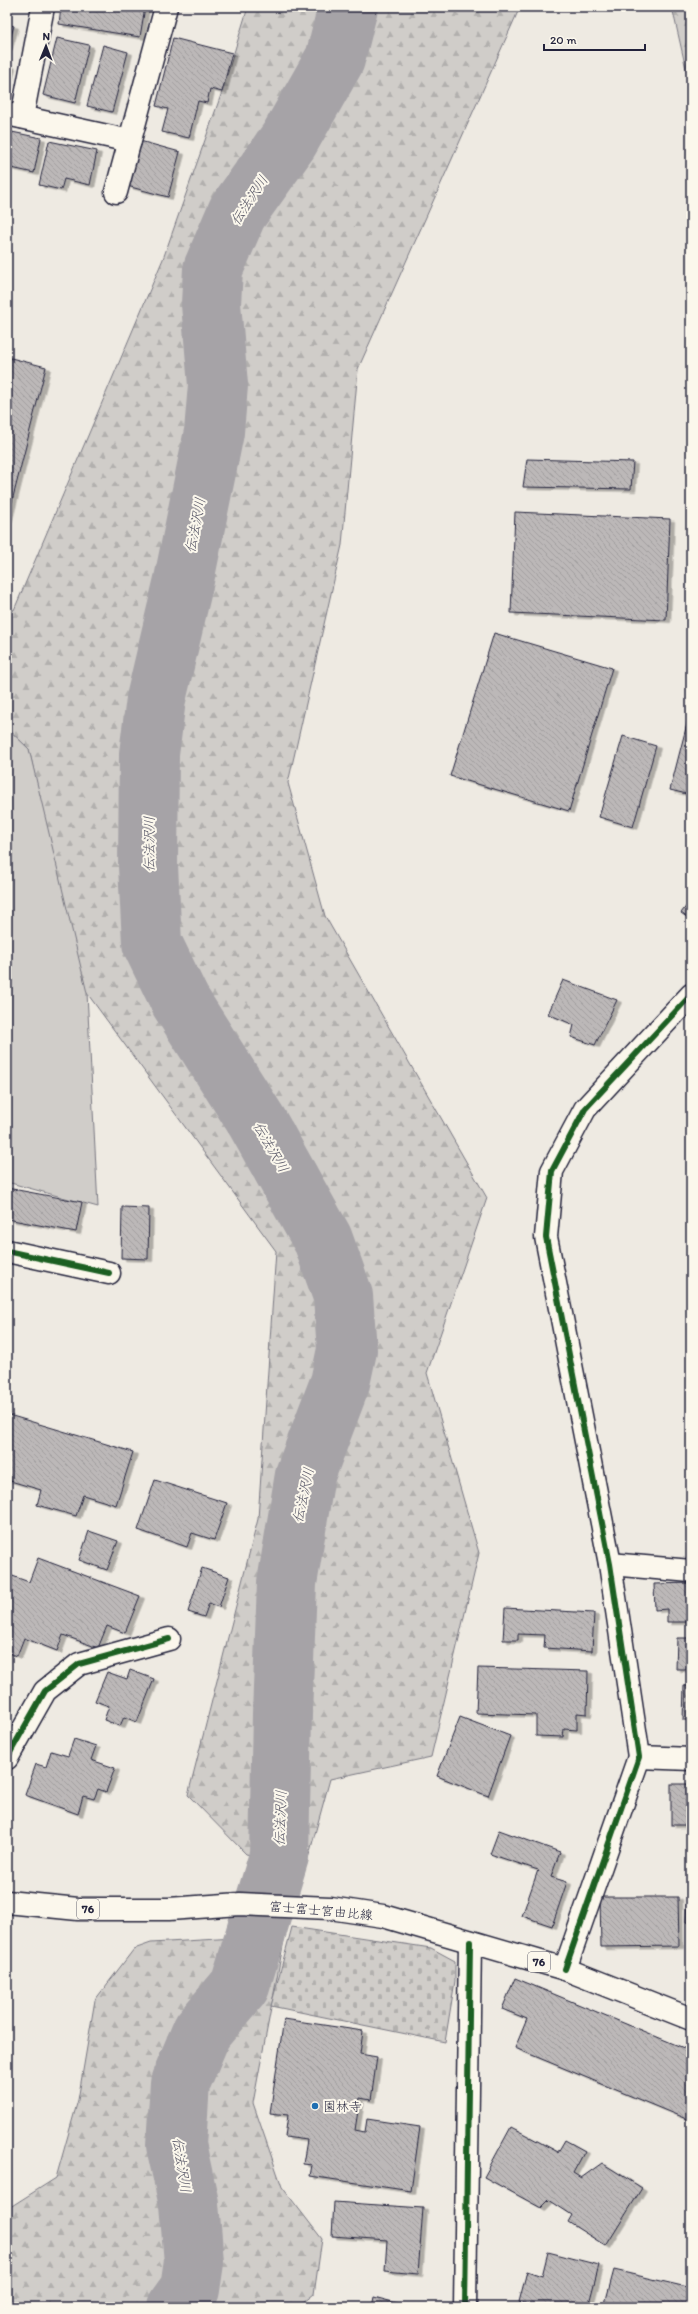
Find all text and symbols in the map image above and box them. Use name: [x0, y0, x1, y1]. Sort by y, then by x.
north arrow: [26, 26, 66, 66]
scale bar: [544, 26, 645, 52]
text: N: [42, 30, 50, 43]
text: 20 m: [550, 33, 577, 47]
water label: 伝法沢川: [227, 172, 272, 228]
water label: 伝法沢川: [182, 496, 209, 554]
water label: 伝法沢川: [141, 816, 158, 872]
water label: 伝法沢川: [249, 1119, 292, 1176]
water label: 伝法沢川: [289, 1466, 318, 1524]
water label: 伝法沢川: [271, 1790, 290, 1846]
street label: 富士富士宮由比線: [268, 1898, 374, 1923]
road number: 76: [77, 1899, 99, 1919]
road number: 76: [528, 1952, 550, 1972]
place label: 園林寺: [323, 2099, 362, 2114]
marker: 園林寺: [310, 2101, 320, 2111]
water label: 伝法沢川: [169, 2136, 194, 2194]

